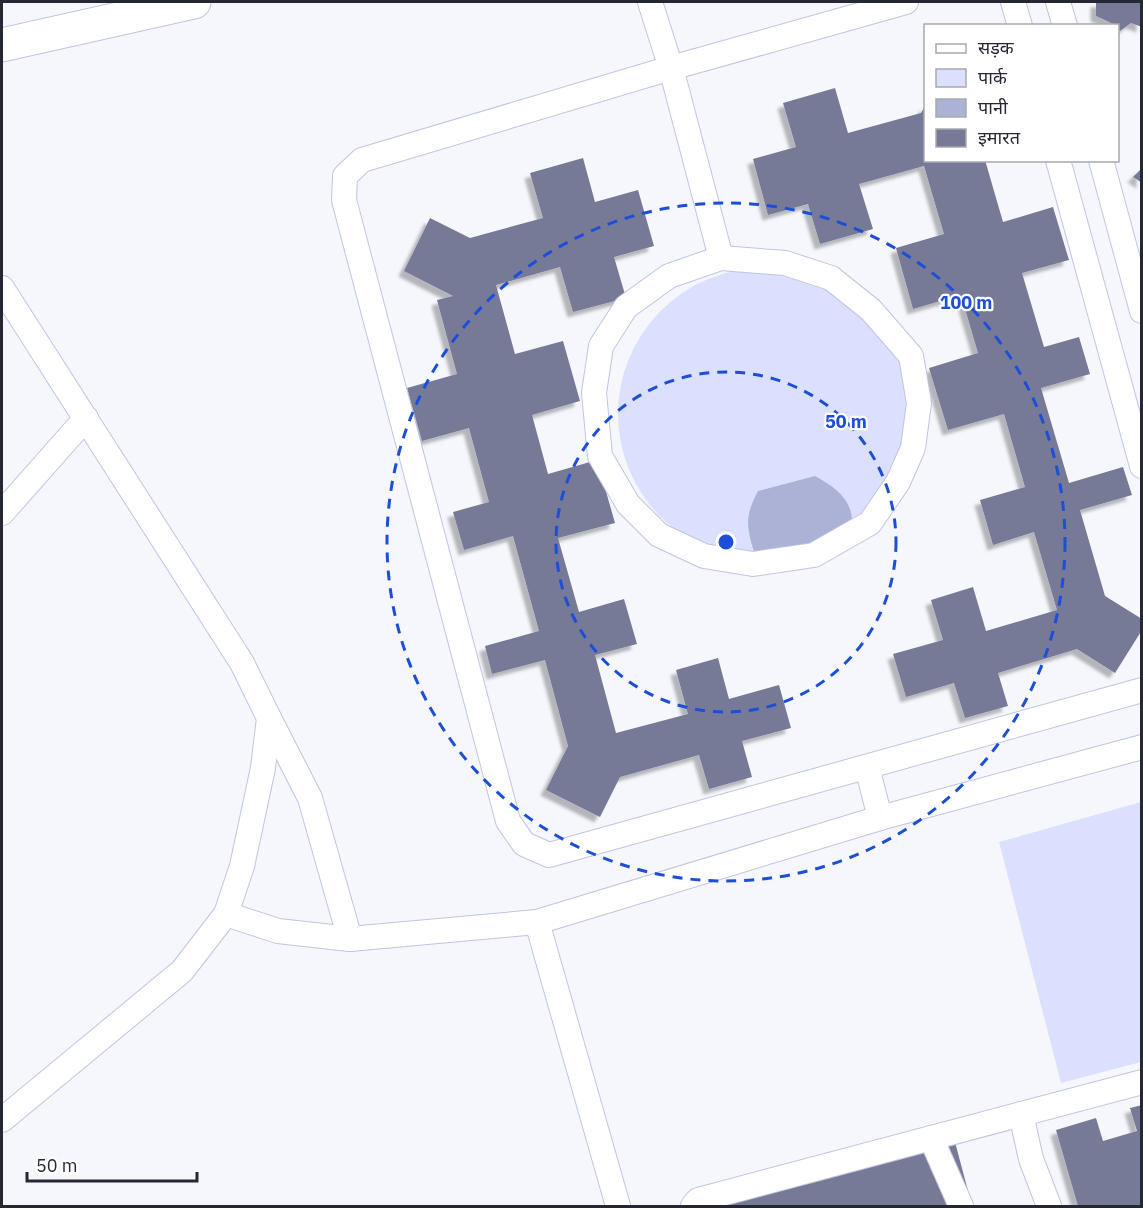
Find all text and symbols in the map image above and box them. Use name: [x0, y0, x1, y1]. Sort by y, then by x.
legend: [924, 24, 1119, 162]
text: सड़क: [978, 36, 1015, 59]
text: पार्क: [978, 66, 1008, 89]
text: पानी: [978, 96, 1008, 119]
text: इमारत: [978, 126, 1021, 149]
text: 100 m: [940, 291, 992, 314]
text: 50 m: [825, 410, 867, 433]
centre of rings: [716, 532, 736, 552]
scale bar: [27, 1145, 196, 1183]
text: 50 m: [36, 1154, 78, 1177]

